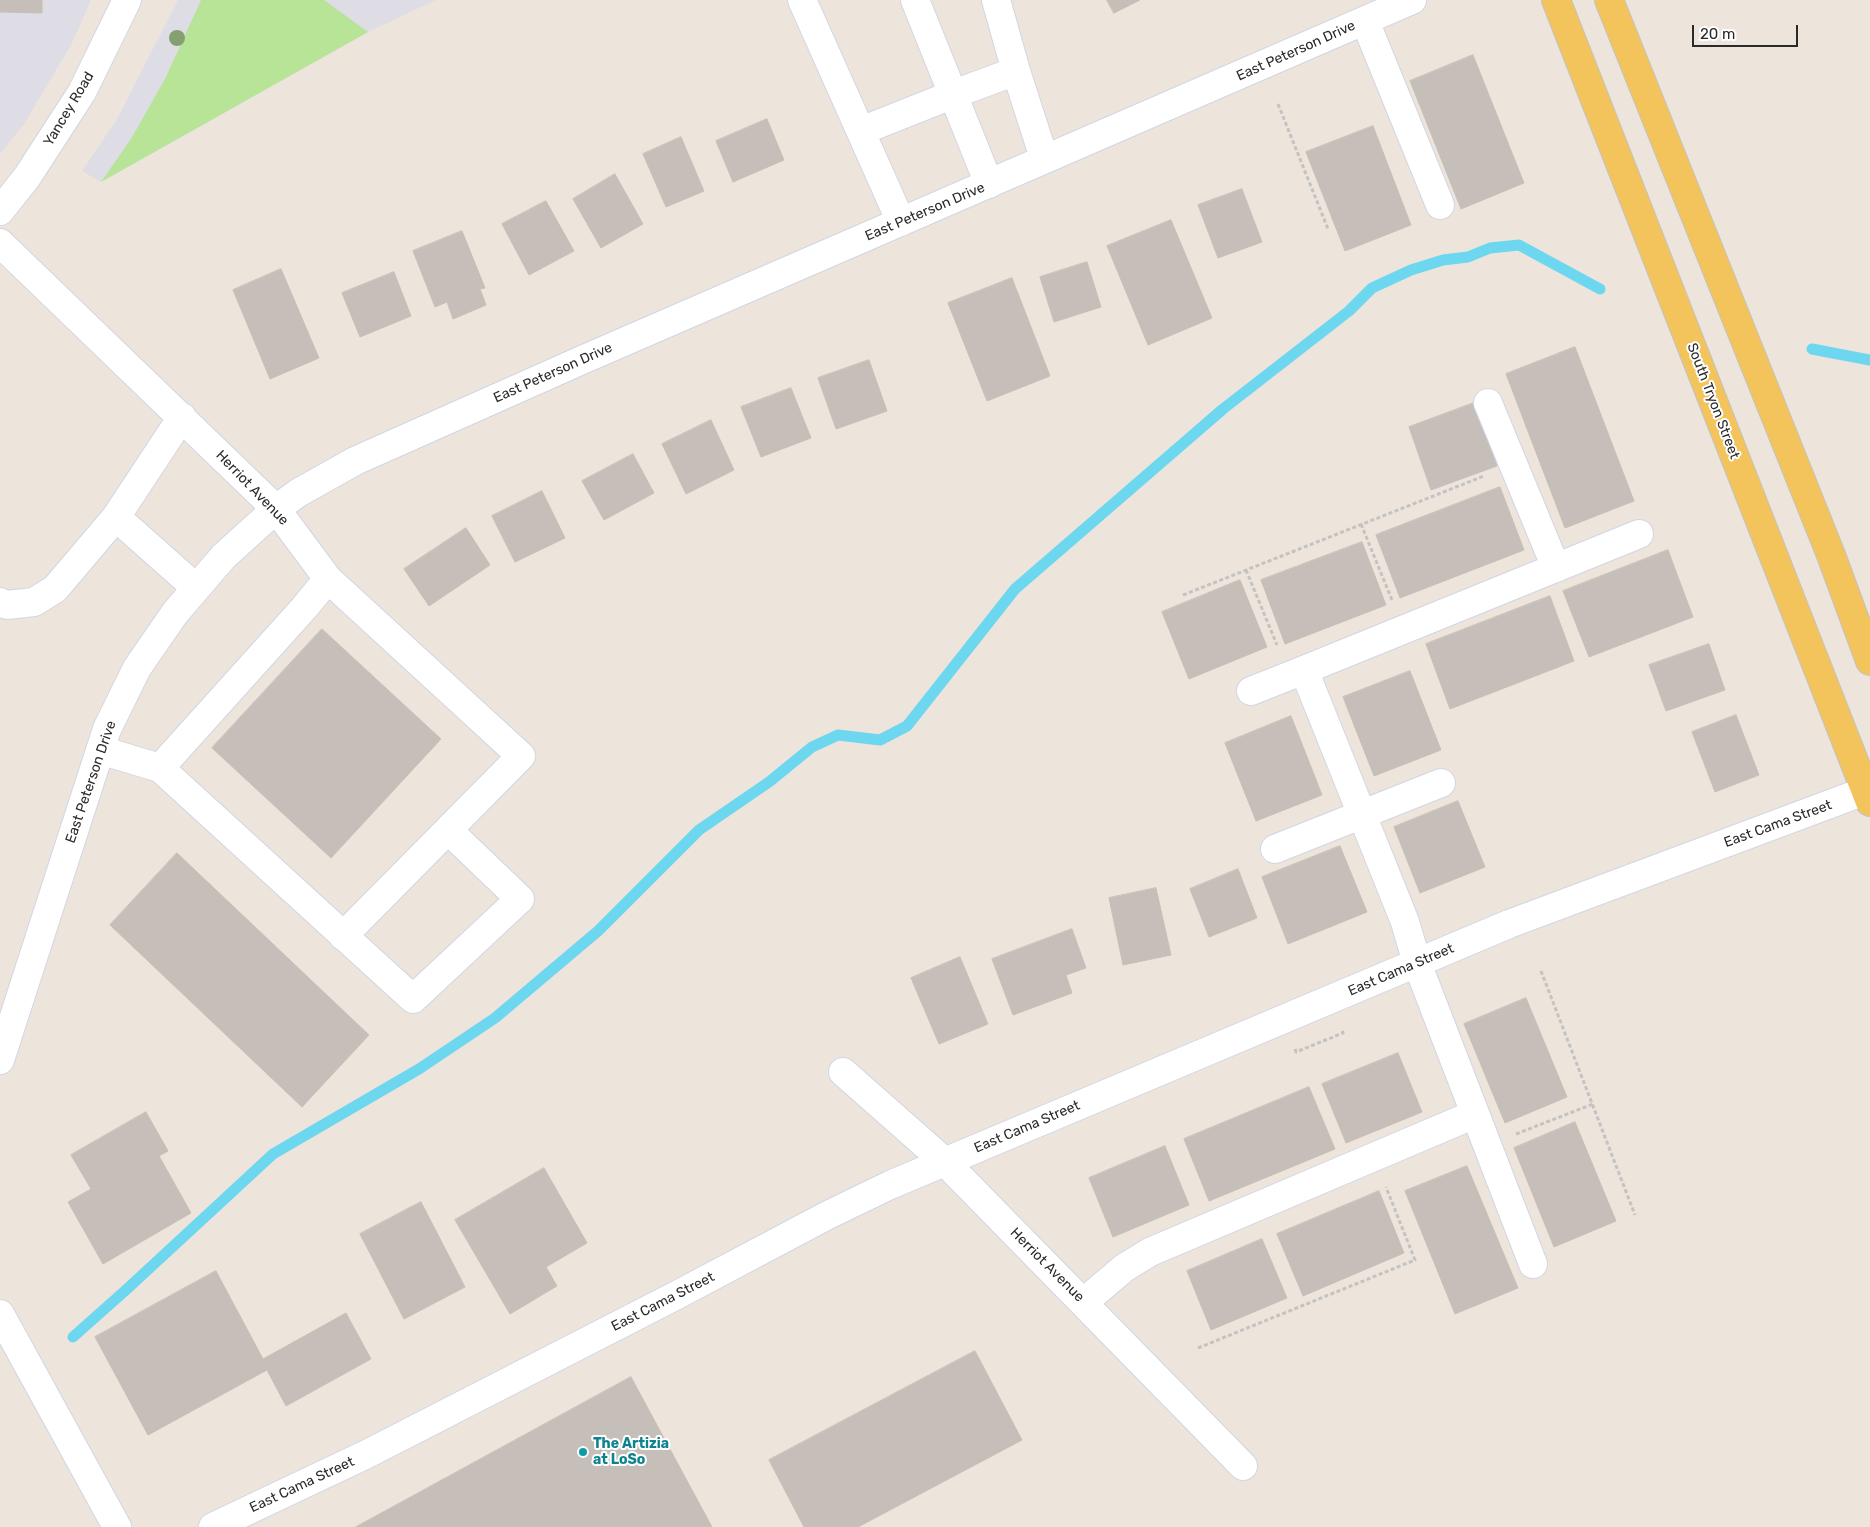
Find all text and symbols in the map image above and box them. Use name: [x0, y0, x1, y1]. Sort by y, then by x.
scale bar: [1695, 15, 1801, 47]
street label: East Peterson Drive: [1234, 17, 1358, 85]
text: 20 m: [1700, 25, 1735, 43]
street label: Yancey Road: [40, 69, 98, 149]
street label: East Peterson Drive: [863, 179, 987, 245]
street label: East Peterson Drive: [491, 339, 615, 407]
street label: South Tryon Street: [1683, 341, 1743, 461]
street label: Herriot Avenue: [212, 447, 292, 529]
street label: East Peterson Drive: [62, 719, 120, 845]
street label: East Cama Street: [1722, 797, 1834, 851]
street label: East Cama Street: [1346, 940, 1456, 1000]
street label: East Cama Street: [972, 1097, 1082, 1157]
street label: Herriot Avenue: [1006, 1224, 1088, 1306]
street label: East Cama Street: [609, 1269, 717, 1335]
place label: The Artizia at LoSo: [593, 1436, 669, 1468]
marker: The Artizia at LoSo: [577, 1446, 589, 1458]
street label: East Cama Street: [247, 1453, 357, 1517]

